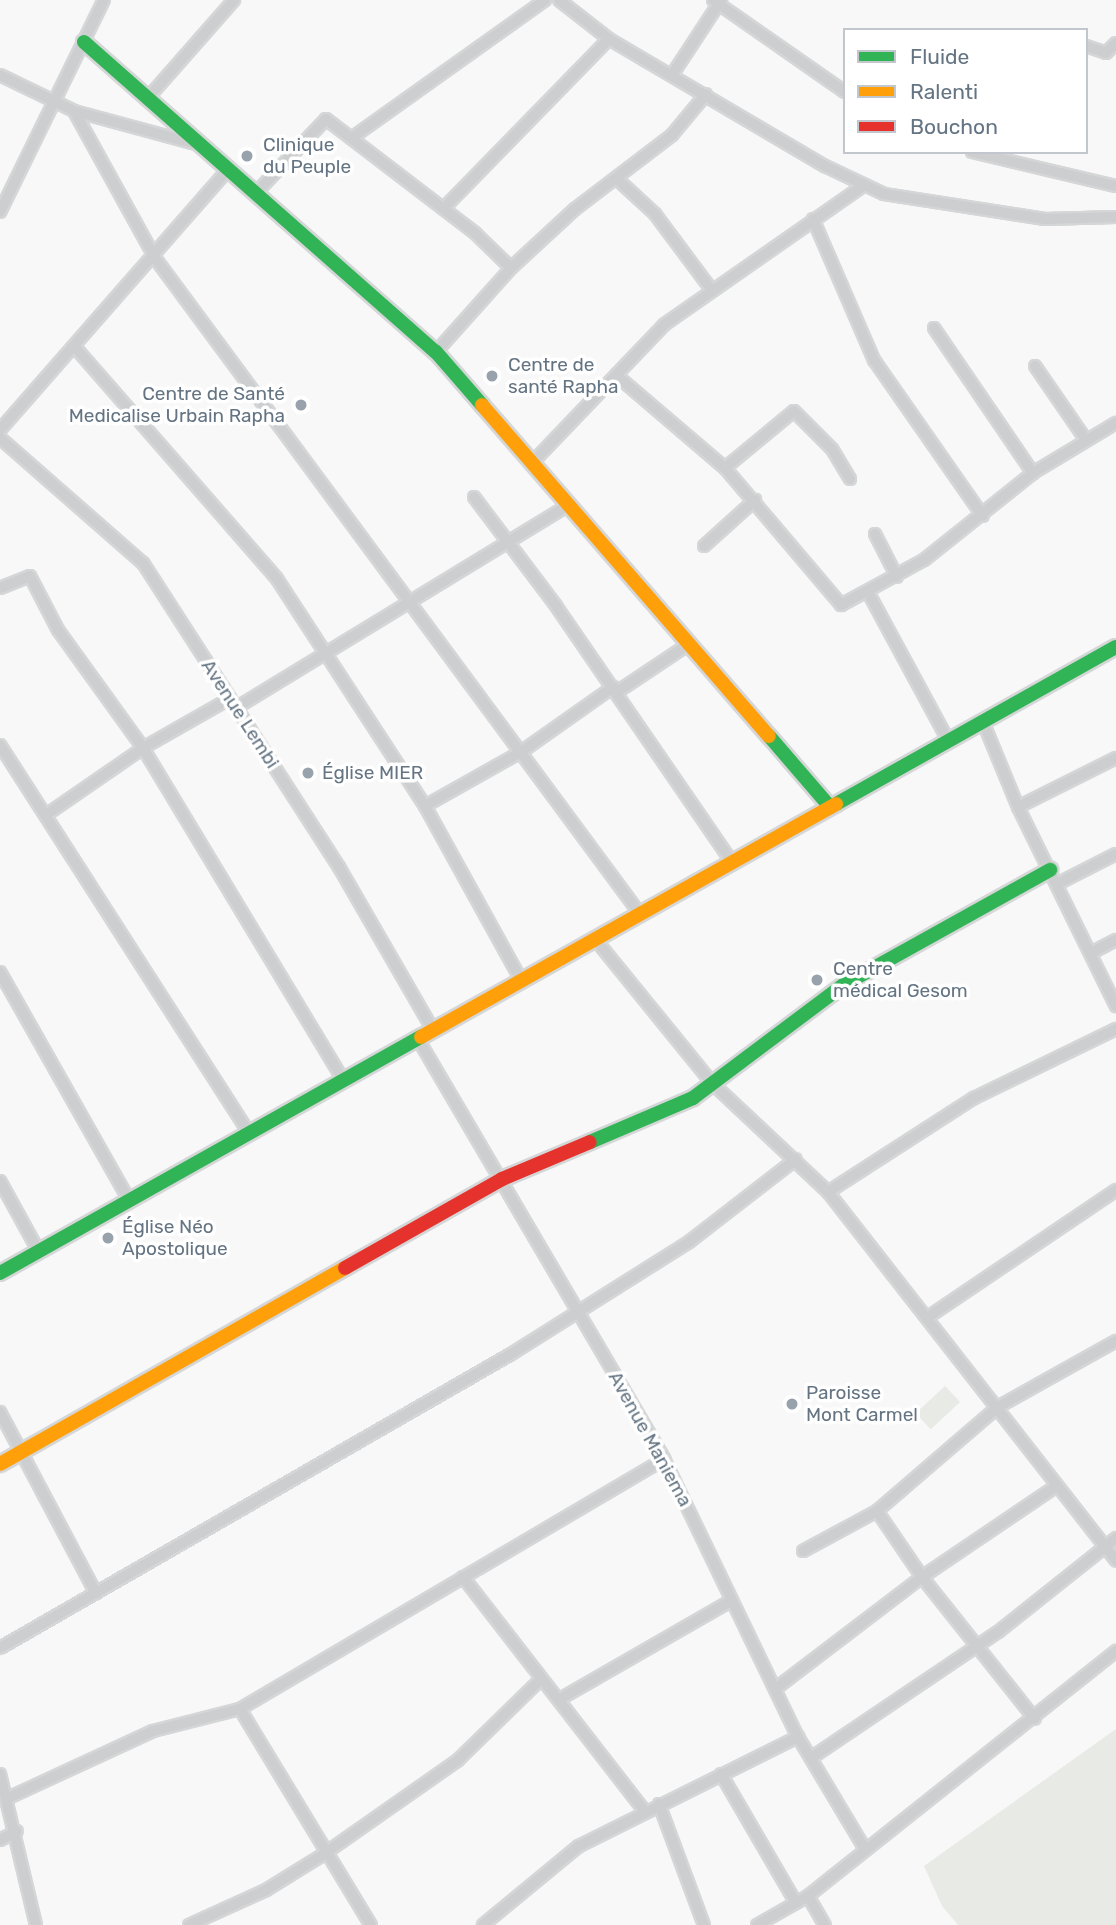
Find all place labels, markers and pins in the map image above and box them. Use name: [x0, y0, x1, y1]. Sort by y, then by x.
place label: Clinique du Peuple: [263, 134, 351, 178]
marker: Clinique du Peuple: [237, 146, 257, 166]
place label: Centre de santé Rapha: [508, 354, 619, 398]
marker: Centre de santé Rapha: [482, 366, 502, 386]
place label: Centre de Santé Medicalise Urbain Rapha: [69, 383, 285, 427]
marker: Centre de Santé Medicalise Urbain Rapha: [291, 395, 311, 415]
place label: Église MIER: [322, 762, 423, 784]
marker: Église MIER: [300, 765, 316, 781]
place label: Centre médical Gesom: [833, 958, 968, 1002]
marker: Centre médical Gesom: [807, 970, 827, 990]
place label: Église Néo Apostolique: [122, 1216, 228, 1260]
marker: Église Néo Apostolique: [100, 1230, 116, 1246]
place label: Paroisse Mont Carmel: [806, 1382, 918, 1426]
marker: Paroisse Mont Carmel: [784, 1396, 800, 1412]

